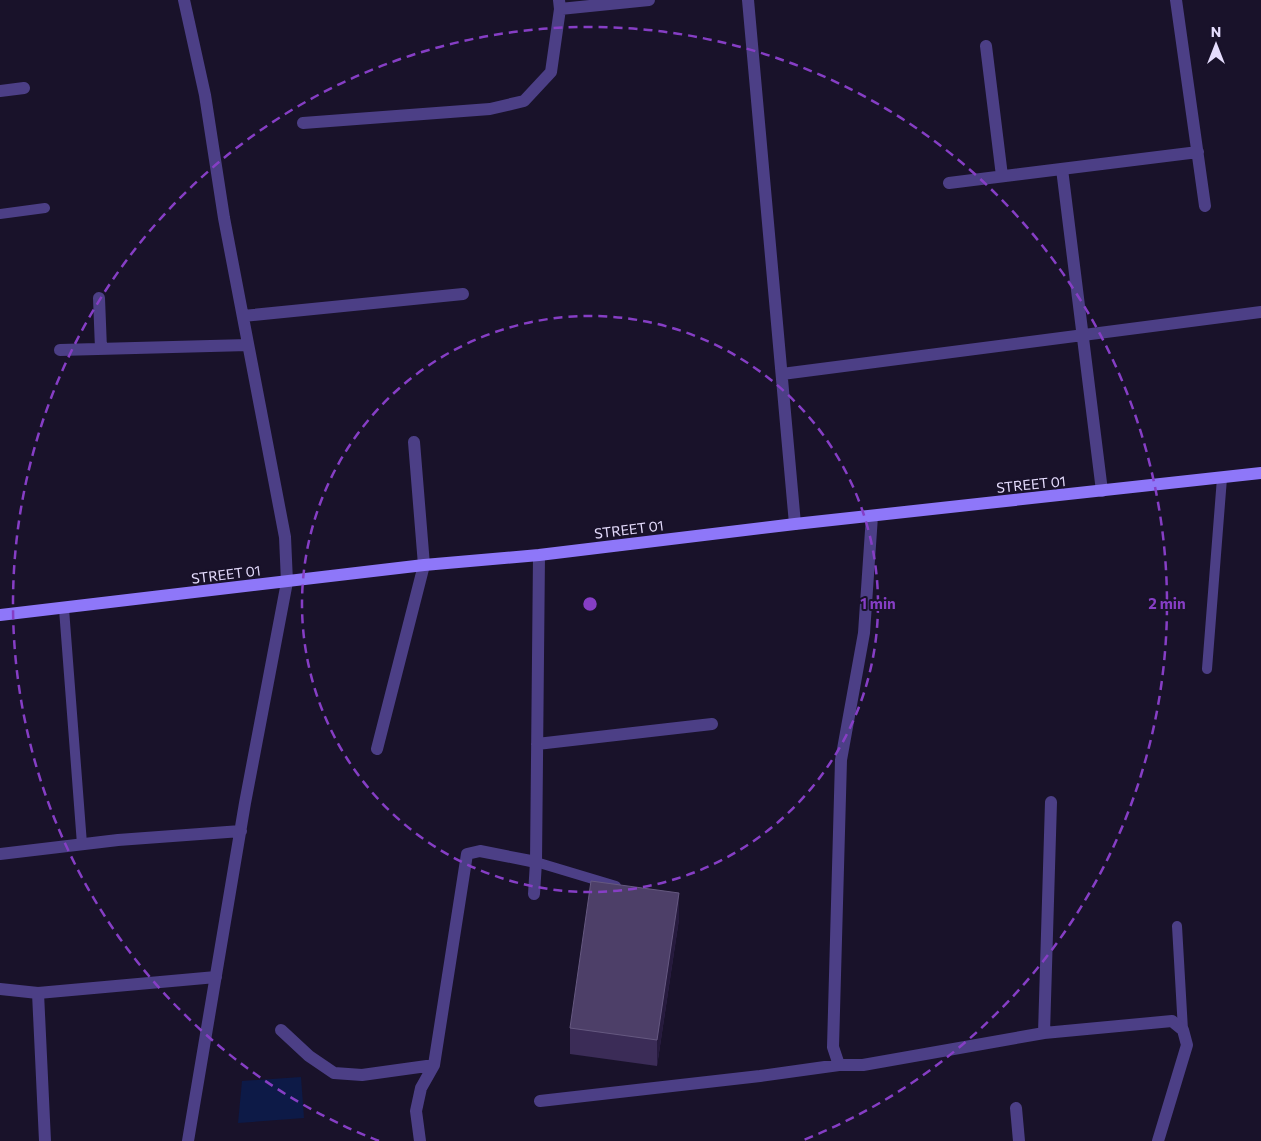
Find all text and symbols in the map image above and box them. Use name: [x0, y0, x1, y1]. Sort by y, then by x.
north arrow: [1191, 20, 1241, 70]
text: N: [1211, 23, 1221, 40]
street label: STREET 01: [995, 472, 1067, 496]
street label: STREET 01: [593, 516, 665, 542]
street label: STREET 01: [190, 561, 262, 587]
text: 1 min: [860, 594, 896, 612]
text: 2 min: [1148, 594, 1186, 612]
centre of rings: [581, 595, 599, 613]

